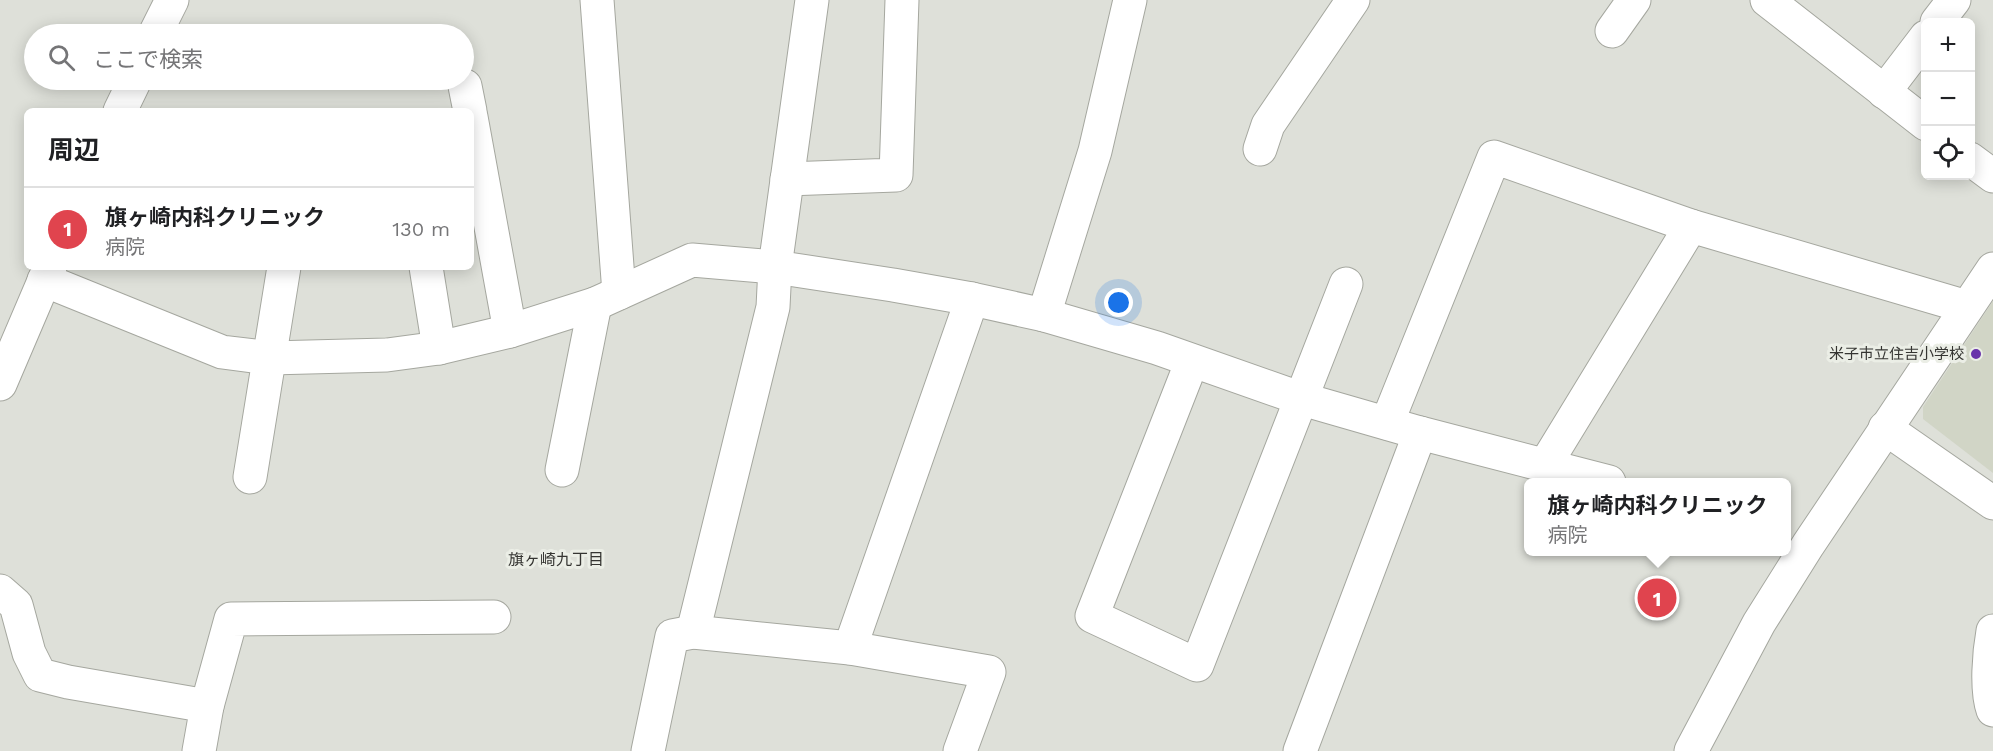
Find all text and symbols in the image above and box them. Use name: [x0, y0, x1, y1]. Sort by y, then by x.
map controls: [1921, 18, 1975, 180]
button: +: [1921, 18, 1975, 72]
search box: [24, 24, 474, 90]
icon: search: [45, 41, 78, 74]
text: ここで検索: [93, 47, 203, 72]
button: −: [1921, 72, 1975, 126]
button: locate: [1921, 126, 1975, 180]
text: 周辺: [48, 135, 100, 165]
text: 旗ヶ崎内科クリニック: [105, 205, 325, 230]
text: 1: [63, 217, 72, 241]
text: 130 m: [392, 217, 450, 241]
text: 病院: [105, 235, 145, 259]
your location: [1104, 288, 1133, 317]
place label: 米子市立住吉小学校: [1829, 345, 1964, 363]
marker: 米子市立住吉小学校: [1969, 347, 1983, 361]
popup: [1524, 478, 1791, 556]
text: 旗ヶ崎内科クリニック: [1547, 493, 1768, 518]
text: 病院: [1547, 523, 1587, 547]
district label: 旗ヶ崎九丁目: [508, 550, 604, 569]
pin: 1: [1638, 576, 1676, 620]

